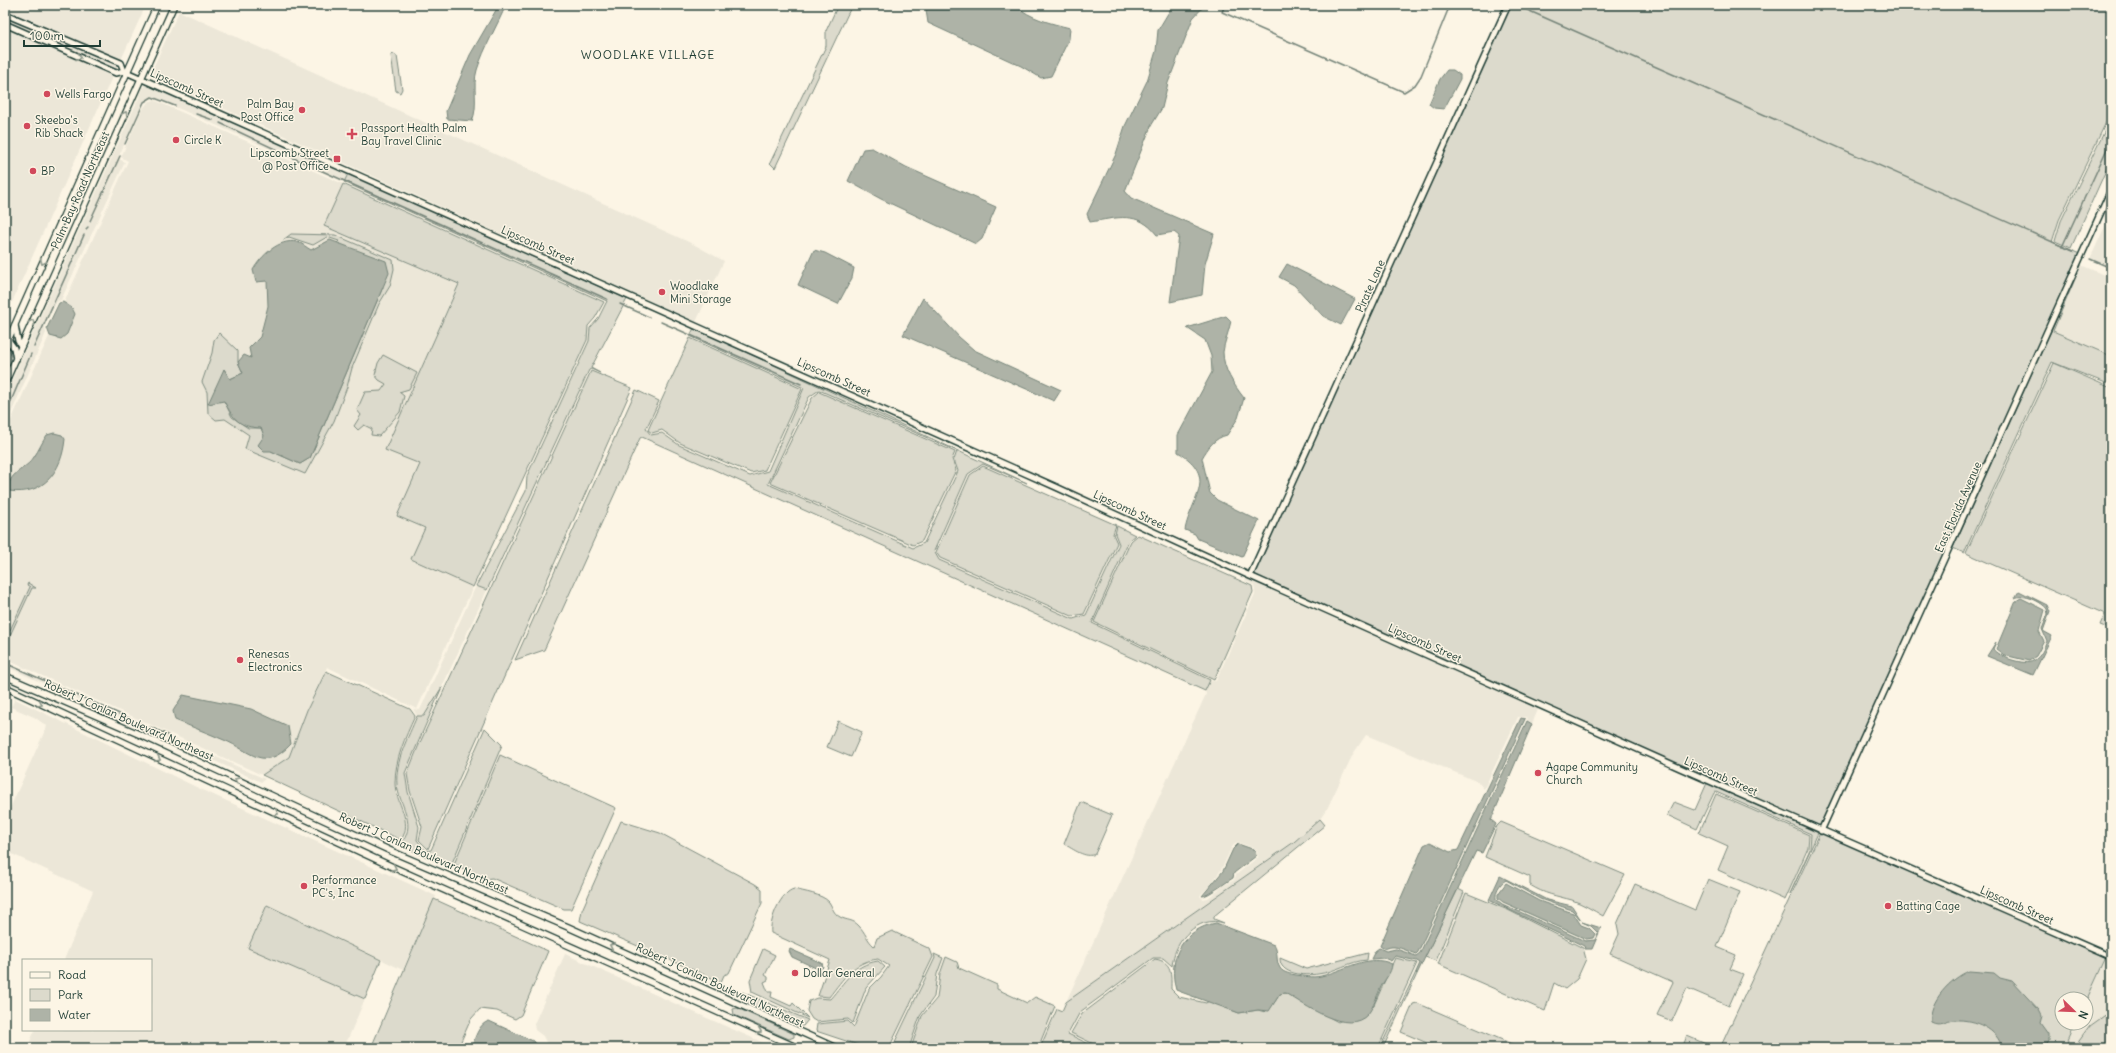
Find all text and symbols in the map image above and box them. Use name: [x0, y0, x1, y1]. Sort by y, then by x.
scale bar: [24, 22, 100, 48]
text: 100 m: [30, 28, 64, 43]
district label: WOODLAKE VILLAGE: [581, 47, 715, 62]
one-way arrow: [75, 52, 82, 60]
street label: Lipscomb Street: [148, 66, 226, 111]
place label: Wells Fargo: [55, 87, 112, 101]
marker: Wells Fargo: [42, 89, 52, 99]
place label: Palm Bay Post Office: [241, 97, 294, 124]
marker: Palm Bay Post Office: [297, 105, 307, 115]
one-way arrow: [120, 110, 128, 118]
place label: Skeebo's Rib Shack: [35, 113, 83, 140]
marker: Skeebo's Rib Shack: [22, 121, 32, 131]
place label: Passport Health Palm Bay Travel Clinic: [361, 121, 467, 148]
marker: Passport Health Palm Bay Travel Clinic: [346, 128, 358, 140]
street label: Palm Bay Road Northeast: [48, 129, 112, 251]
place label: Circle K: [184, 133, 222, 147]
marker: Circle K: [171, 135, 181, 145]
place label: Lipscomb Street @ Post Office: [250, 146, 329, 173]
marker: Lipscomb Street @ Post Office: [332, 154, 342, 164]
place label: BP: [41, 164, 55, 178]
marker: BP: [28, 166, 38, 176]
street label: Lipscomb Street: [499, 223, 577, 268]
street label: Pirate Lane: [1352, 257, 1388, 315]
one-way arrow: [40, 258, 48, 265]
place label: Woodlake Mini Storage: [670, 279, 731, 306]
marker: Woodlake Mini Storage: [657, 287, 667, 297]
one-way arrow: [27, 318, 35, 326]
street label: Lipscomb Street: [795, 355, 873, 400]
street label: East Florida Avenue: [1932, 459, 1984, 555]
street label: Lipscomb Street: [1091, 487, 1169, 533]
street label: Lipscomb Street: [1386, 621, 1464, 666]
place label: Renesas Electronics: [248, 647, 302, 674]
marker: Renesas Electronics: [235, 655, 245, 665]
street label: Robert J Conlan Boulevard Northeast: [42, 676, 216, 764]
one-way arrow: [36, 699, 44, 707]
one-way arrow: [154, 754, 161, 762]
street label: Lipscomb Street: [1682, 754, 1760, 799]
place label: Agape Community Church: [1546, 760, 1638, 787]
marker: Agape Community Church: [1533, 768, 1543, 778]
one-way arrow: [234, 776, 241, 784]
one-way arrow: [273, 809, 280, 817]
street label: Robert J Conlan Boulevard Northeast: [337, 809, 511, 897]
one-way arrow: [391, 863, 398, 871]
place label: Performance PC's, Inc: [312, 873, 376, 900]
marker: Performance PC's, Inc: [299, 881, 309, 891]
street label: Lipscomb Street: [1978, 883, 2056, 928]
place label: Batting Cage: [1896, 899, 1960, 913]
marker: Batting Cage: [1883, 901, 1893, 911]
street label: Robert J Conlan Boulevard Northeast: [634, 940, 807, 1030]
one-way arrow: [608, 943, 616, 951]
legend: [22, 959, 152, 1031]
place label: Dollar General: [803, 966, 875, 980]
text: Road: [58, 967, 86, 982]
marker: Dollar General: [790, 968, 800, 978]
text: Park: [58, 987, 83, 1002]
north arrow: [2054, 991, 2094, 1031]
text: Water: [58, 1007, 91, 1022]
text: N: [2075, 1009, 2091, 1021]
one-way arrow: [754, 1026, 762, 1034]

